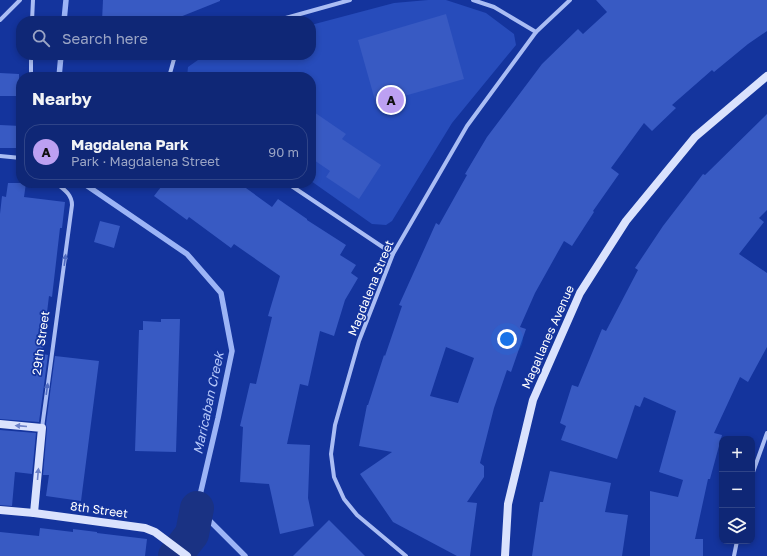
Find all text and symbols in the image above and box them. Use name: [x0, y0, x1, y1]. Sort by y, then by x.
search box: [16, 16, 316, 60]
icon: search: [30, 27, 52, 49]
text: Search here: [62, 29, 148, 47]
pin: A: [378, 85, 404, 115]
text: Nearby: [32, 88, 92, 109]
text: Magdalena Park: [71, 135, 189, 153]
text: A: [41, 144, 51, 160]
text: 90 m: [268, 144, 299, 160]
text: Park · Magdalena Street: [71, 153, 220, 169]
street label: Magdalena Street: [344, 238, 397, 338]
one-way arrow: [61, 254, 68, 266]
street label: Magallanes Avenue: [518, 283, 577, 391]
street label: 29th Street: [29, 310, 52, 376]
your location: [497, 329, 517, 349]
water label: Maricaban Creek: [189, 349, 227, 456]
one-way arrow: [44, 383, 50, 395]
one-way arrow: [15, 423, 27, 429]
map controls: [719, 436, 755, 544]
button: +: [719, 436, 755, 472]
one-way arrow: [34, 468, 41, 480]
button: −: [719, 472, 755, 508]
street label: 8th Street: [69, 498, 129, 521]
button: layers: [719, 508, 755, 544]

